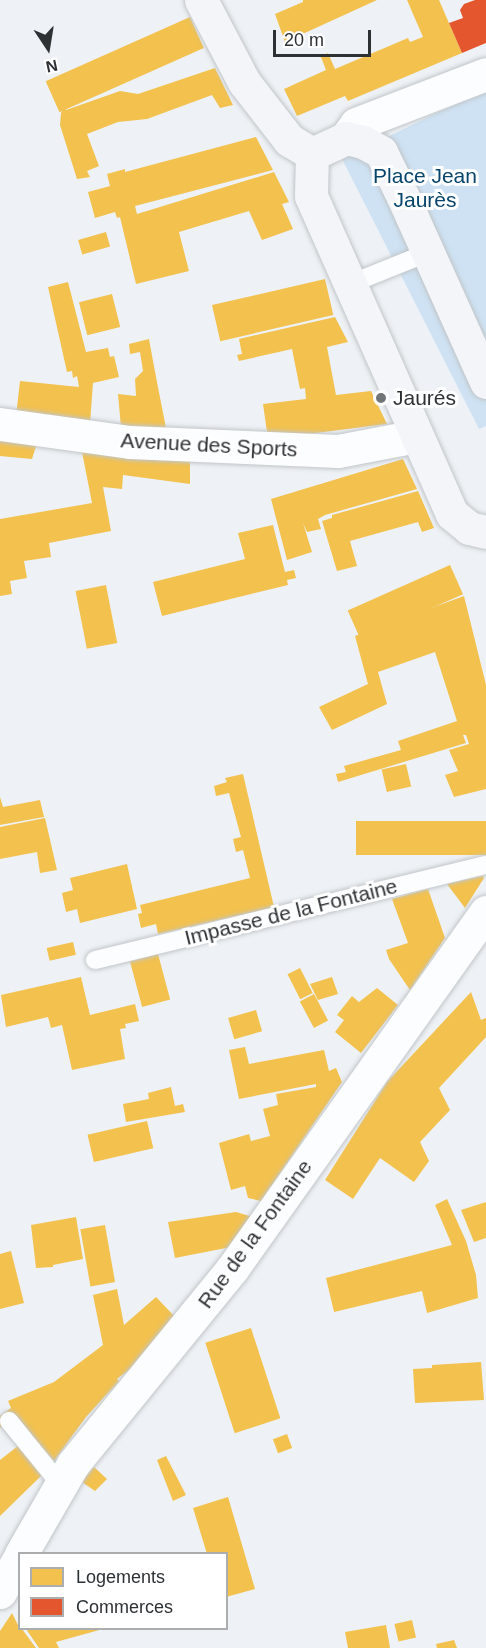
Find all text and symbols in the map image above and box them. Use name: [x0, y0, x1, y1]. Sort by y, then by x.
north arrow: [18, 18, 78, 78]
scale bar: [276, 18, 374, 56]
text: 20 m: [284, 30, 324, 50]
text: N: [44, 57, 59, 76]
park label: Place Jean Jaurès: [373, 163, 477, 213]
place label: Jaurés: [393, 385, 456, 411]
marker: Jaurés: [374, 391, 388, 405]
street label: Avenue des Sports: [120, 428, 298, 462]
street label: Impasse de la Fontaine: [182, 873, 400, 951]
street label: Rue de la Fontaine: [193, 1155, 317, 1313]
legend: [18, 1552, 228, 1630]
text: Logements: [76, 1567, 165, 1587]
text: Commerces: [76, 1597, 173, 1617]

